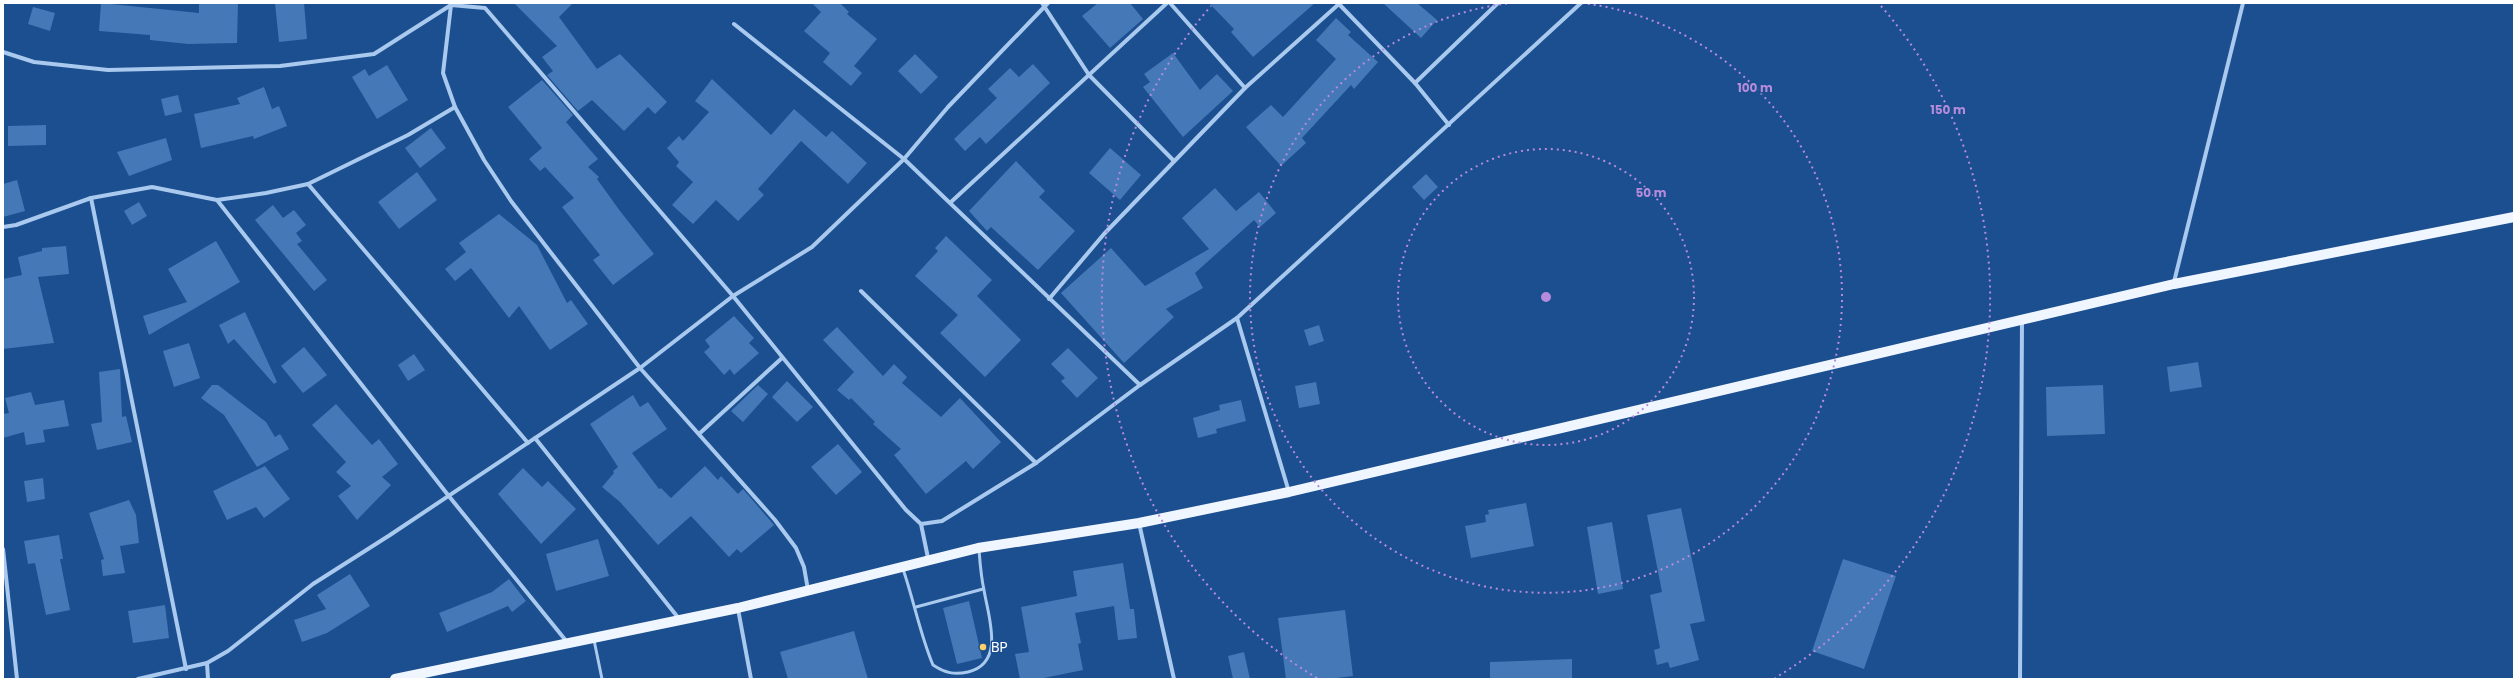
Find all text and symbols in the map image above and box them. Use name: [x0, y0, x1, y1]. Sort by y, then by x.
text: 100 m: [1737, 79, 1773, 96]
text: 150 m: [1930, 101, 1966, 118]
text: 50 m: [1636, 184, 1667, 201]
centre of rings: [1539, 290, 1553, 304]
place label: BP: [991, 637, 1008, 657]
marker: BP: [978, 642, 988, 652]

